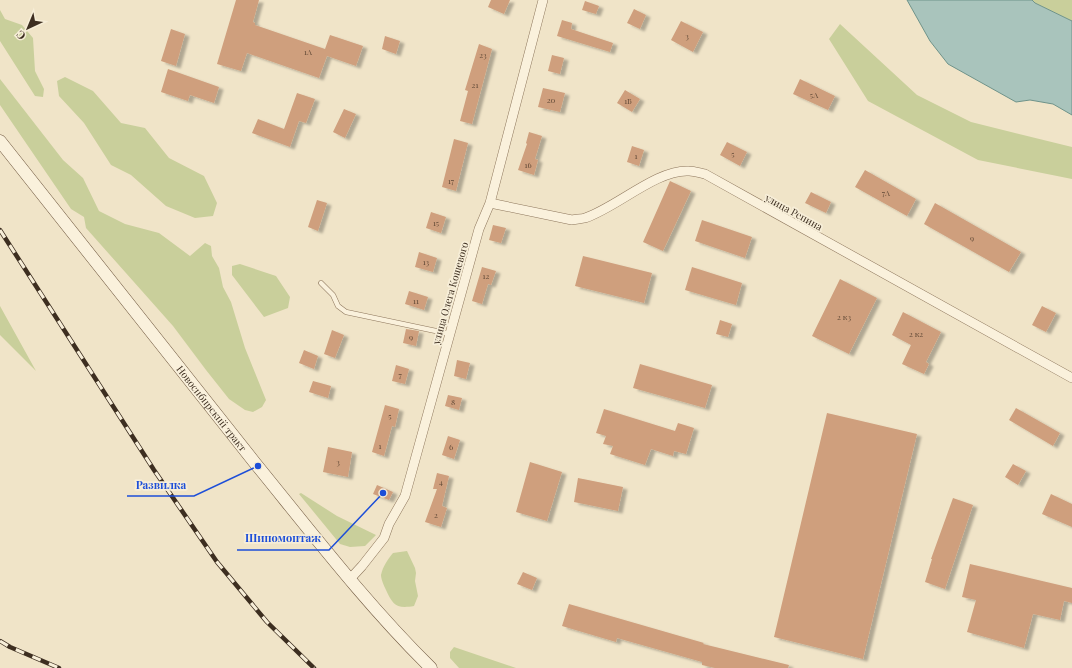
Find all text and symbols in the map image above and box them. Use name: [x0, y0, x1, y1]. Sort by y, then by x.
north arrow: [8, 8, 48, 48]
text: С: [13, 27, 29, 44]
house number: 3: [685, 30, 689, 41]
house number: 1А: [304, 46, 313, 57]
house number: 23: [479, 49, 487, 60]
house number: 21: [472, 79, 478, 90]
house number: 5А: [810, 89, 819, 100]
house number: 20: [547, 94, 556, 105]
house number: 1Б: [624, 95, 632, 106]
house number: 5: [731, 148, 735, 159]
house number: 1: [635, 150, 638, 161]
house number: 16: [524, 159, 532, 170]
house number: 17: [448, 175, 455, 186]
house number: 7А: [882, 187, 891, 198]
street label: улица Репина: [762, 190, 825, 234]
house number: 15: [433, 217, 439, 228]
house number: 9: [970, 232, 974, 243]
street label: улица Олега Кошевого: [428, 240, 471, 347]
house number: 13: [423, 256, 430, 267]
house number: 12: [483, 270, 490, 281]
house number: 11: [413, 295, 419, 306]
house number: 2 к3: [837, 311, 851, 322]
house number: 2 к2: [909, 328, 923, 339]
house number: 9: [409, 331, 413, 342]
street label: Новосибирский тракт: [173, 362, 250, 455]
house number: 7: [398, 369, 402, 380]
house number: 8: [451, 396, 455, 407]
house number: 5: [388, 410, 392, 421]
house number: 1: [379, 440, 382, 451]
house number: 6: [449, 441, 453, 452]
house number: 3: [336, 456, 340, 467]
callout: Развилка: [127, 473, 194, 496]
house number: 4: [439, 476, 443, 487]
text: Развилка: [136, 477, 187, 492]
house number: 2: [434, 509, 438, 520]
callout: Шиномонтаж: [237, 527, 329, 550]
text: Шиномонтаж: [245, 530, 321, 545]

